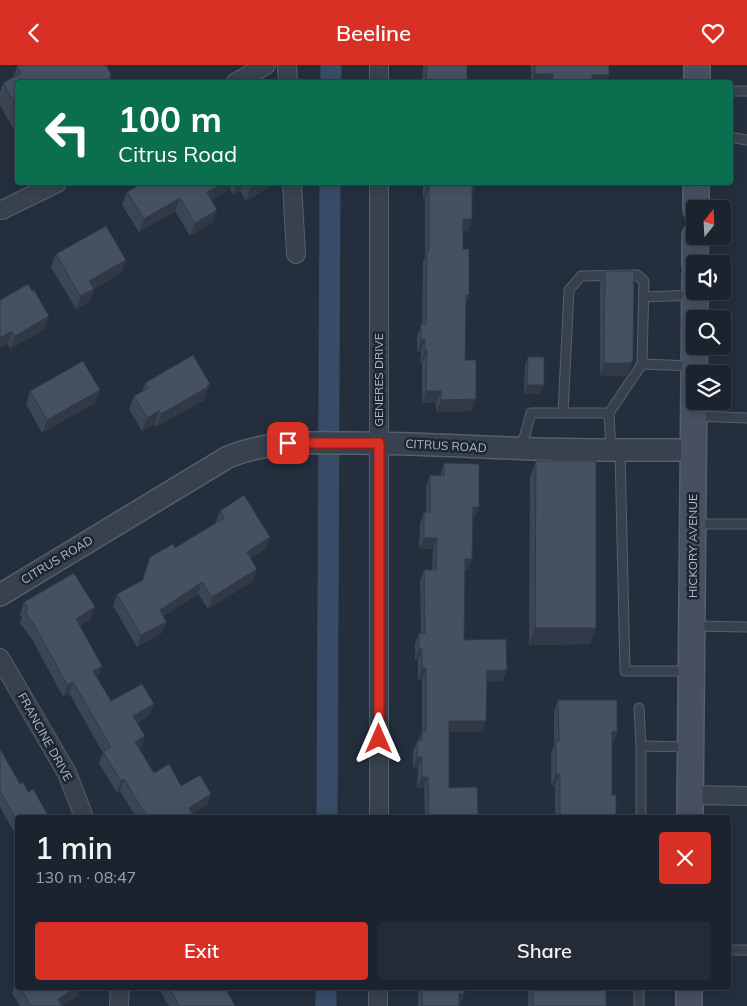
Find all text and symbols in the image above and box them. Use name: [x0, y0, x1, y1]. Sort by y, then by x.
icon: back: [20, 19, 48, 47]
text: Beeline: [336, 19, 411, 47]
icon: heart: [699, 19, 727, 47]
text: 100 m: [118, 97, 222, 141]
icon: left: [35, 100, 100, 165]
text: Citrus Road: [118, 140, 237, 168]
north arrow: [686, 200, 731, 245]
map controls: [686, 200, 731, 410]
button: sound: [686, 255, 731, 300]
button: search: [686, 310, 731, 355]
street label: GENERES DRIVE: [371, 333, 386, 427]
button: layers: [686, 365, 731, 410]
pin: [267, 422, 309, 464]
icon: arrive: [274, 429, 302, 457]
street label: CITRUS ROAD: [405, 436, 487, 455]
street label: HICKORY AVENUE: [685, 494, 700, 598]
street label: CITRUS ROAD: [18, 532, 96, 587]
street label: FRANCINE DRIVE: [15, 690, 76, 784]
position arrow: [352, 712, 404, 764]
text: 1 min: [35, 829, 113, 867]
button: close: [659, 832, 711, 884]
text: 130 m · 08:47: [35, 867, 136, 887]
button: Exit: [35, 922, 368, 980]
button: Share: [378, 922, 711, 980]

